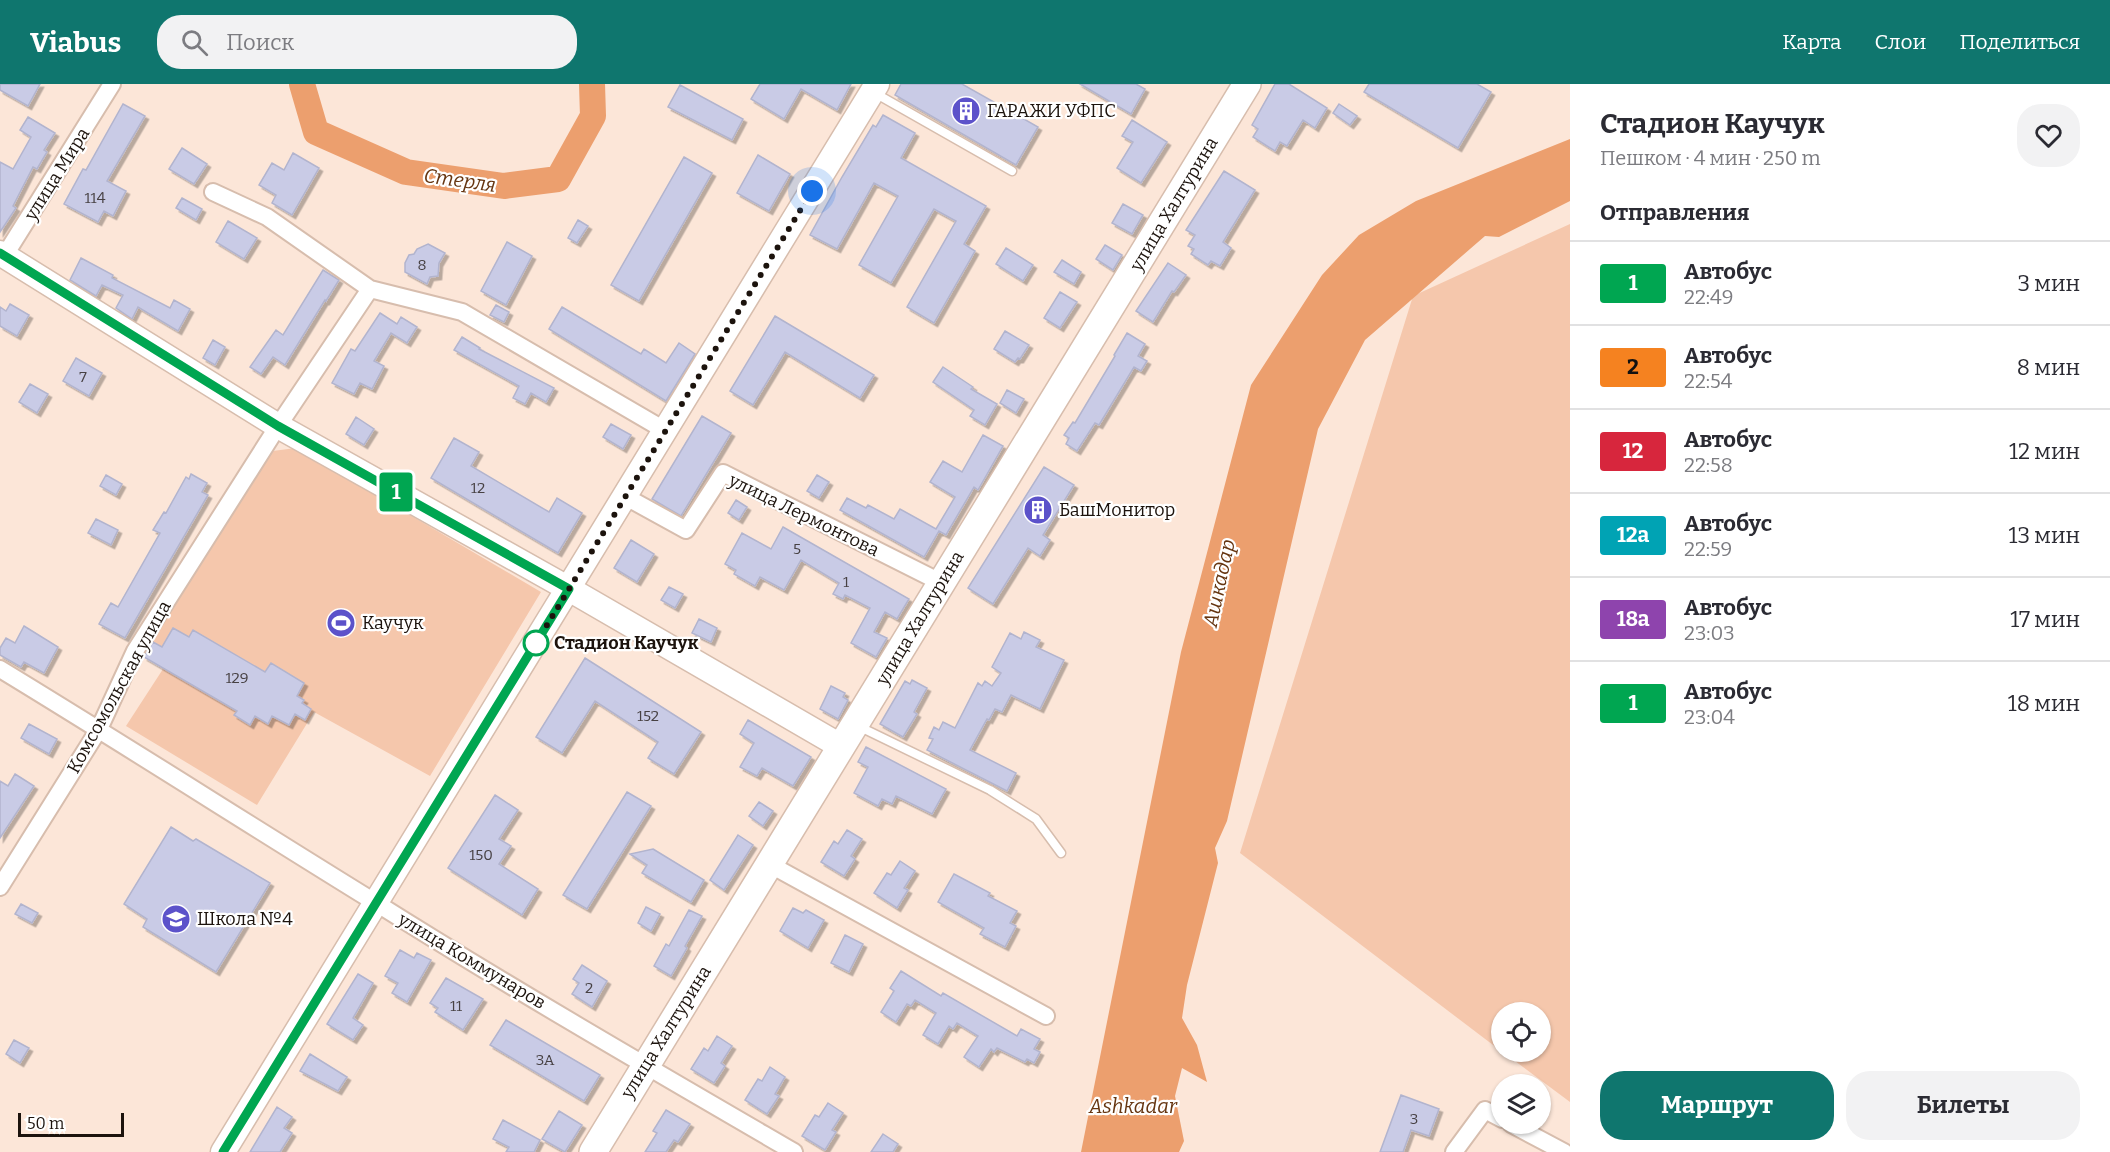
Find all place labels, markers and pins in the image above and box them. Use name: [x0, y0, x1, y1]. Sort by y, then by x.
building icon: ГАРАЖИ УФПС: [950, 95, 982, 127]
place label: ГАРАЖИ УФПС: [987, 100, 1116, 122]
building icon: БашМонитор: [1022, 494, 1054, 526]
place label: БашМонитор: [1059, 499, 1175, 521]
sports icon: Каучук: [325, 607, 357, 639]
place label: Каучук: [362, 612, 424, 634]
marker: Стадион Каучук: [523, 630, 549, 656]
place label: Стадион Каучук: [554, 632, 698, 654]
school or university icon: Школа №4: [160, 903, 192, 935]
place label: Школа №4: [197, 908, 293, 930]

